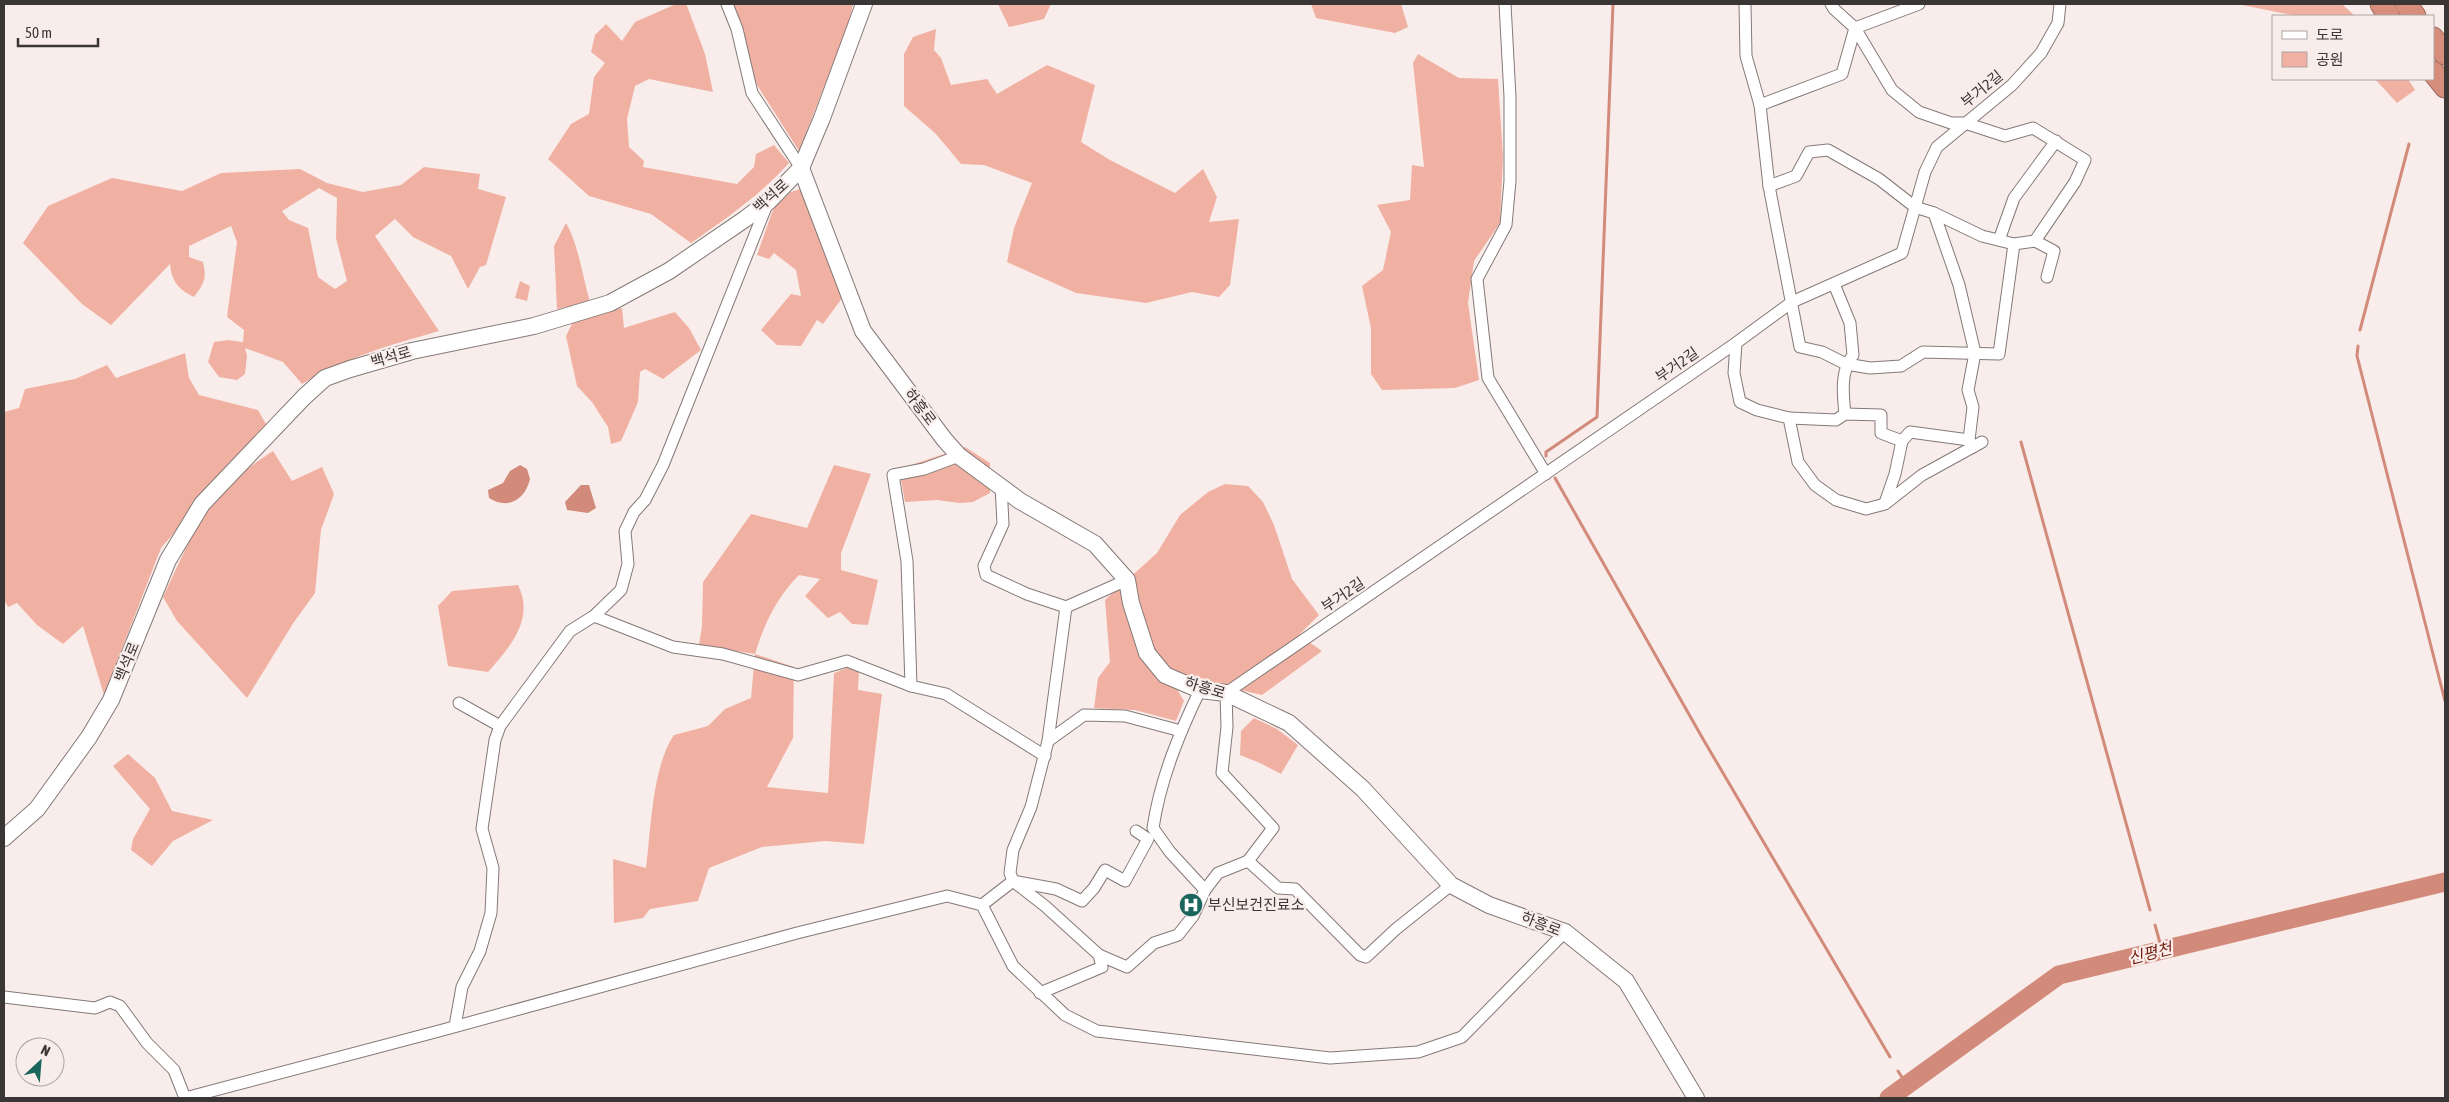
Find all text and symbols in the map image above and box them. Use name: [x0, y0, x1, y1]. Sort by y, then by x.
scale bar: [18, 15, 98, 47]
legend: [2272, 15, 2434, 80]
text: 50 m: [25, 24, 52, 41]
text: 도로: [2316, 26, 2344, 43]
text: 공원: [2316, 51, 2344, 68]
street label: 부거2길: [1958, 67, 2006, 110]
street label: 백석로: [750, 175, 792, 216]
street label: 백석로: [369, 343, 413, 370]
street label: 부거2길: [1652, 344, 1701, 385]
street label: 하흥로: [901, 385, 940, 428]
street label: 부거2길: [1318, 574, 1368, 615]
street label: 백석로: [111, 639, 142, 684]
street label: 하흥로: [1183, 673, 1227, 702]
hospital icon: 부신보건진료소: [1178, 892, 1204, 918]
place label: 부신보건진료소: [1208, 896, 1305, 913]
street label: 하흥로: [1519, 908, 1564, 939]
water label: 신평천: [2126, 938, 2176, 967]
north arrow: [15, 1037, 65, 1087]
text: N: [38, 1041, 53, 1059]

